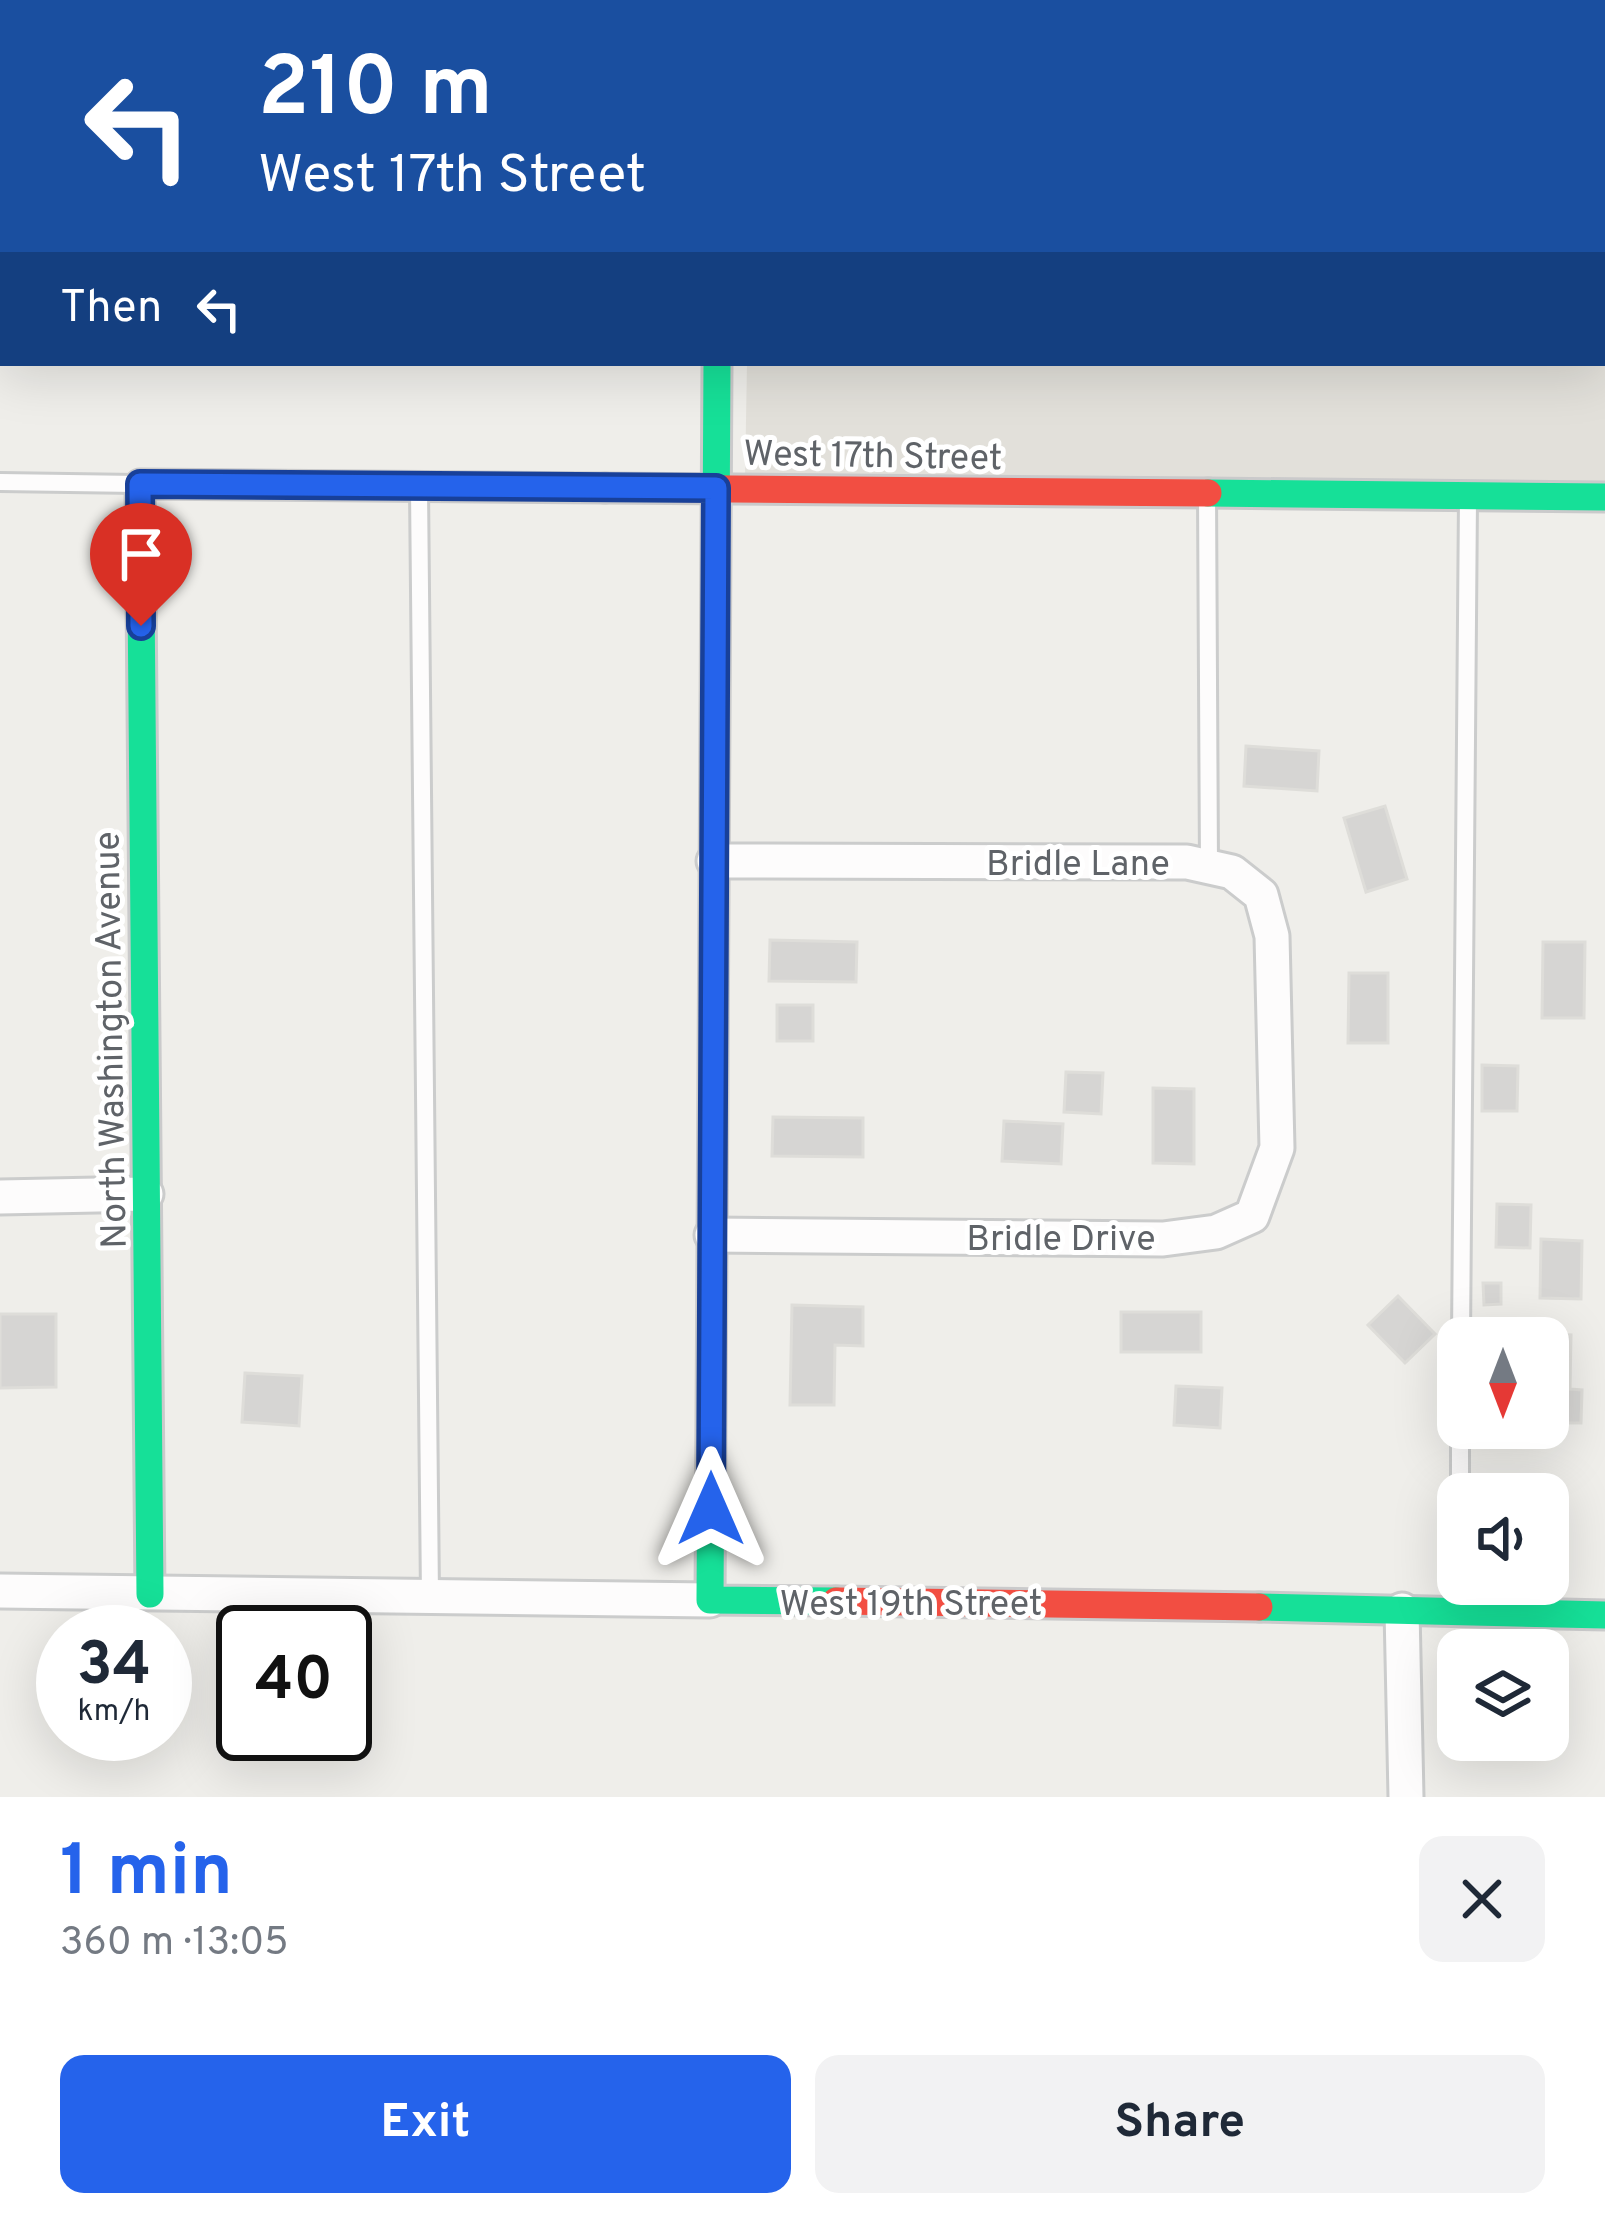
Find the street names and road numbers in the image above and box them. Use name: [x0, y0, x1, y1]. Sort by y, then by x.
street label: West 17th Street: [743, 433, 1003, 483]
street label: North Washington Avenue: [86, 831, 140, 1249]
street label: Bridle Lane: [986, 843, 1170, 889]
street label: Bridle Drive: [966, 1218, 1156, 1264]
street label: West 19th Street: [780, 1583, 1042, 1629]

